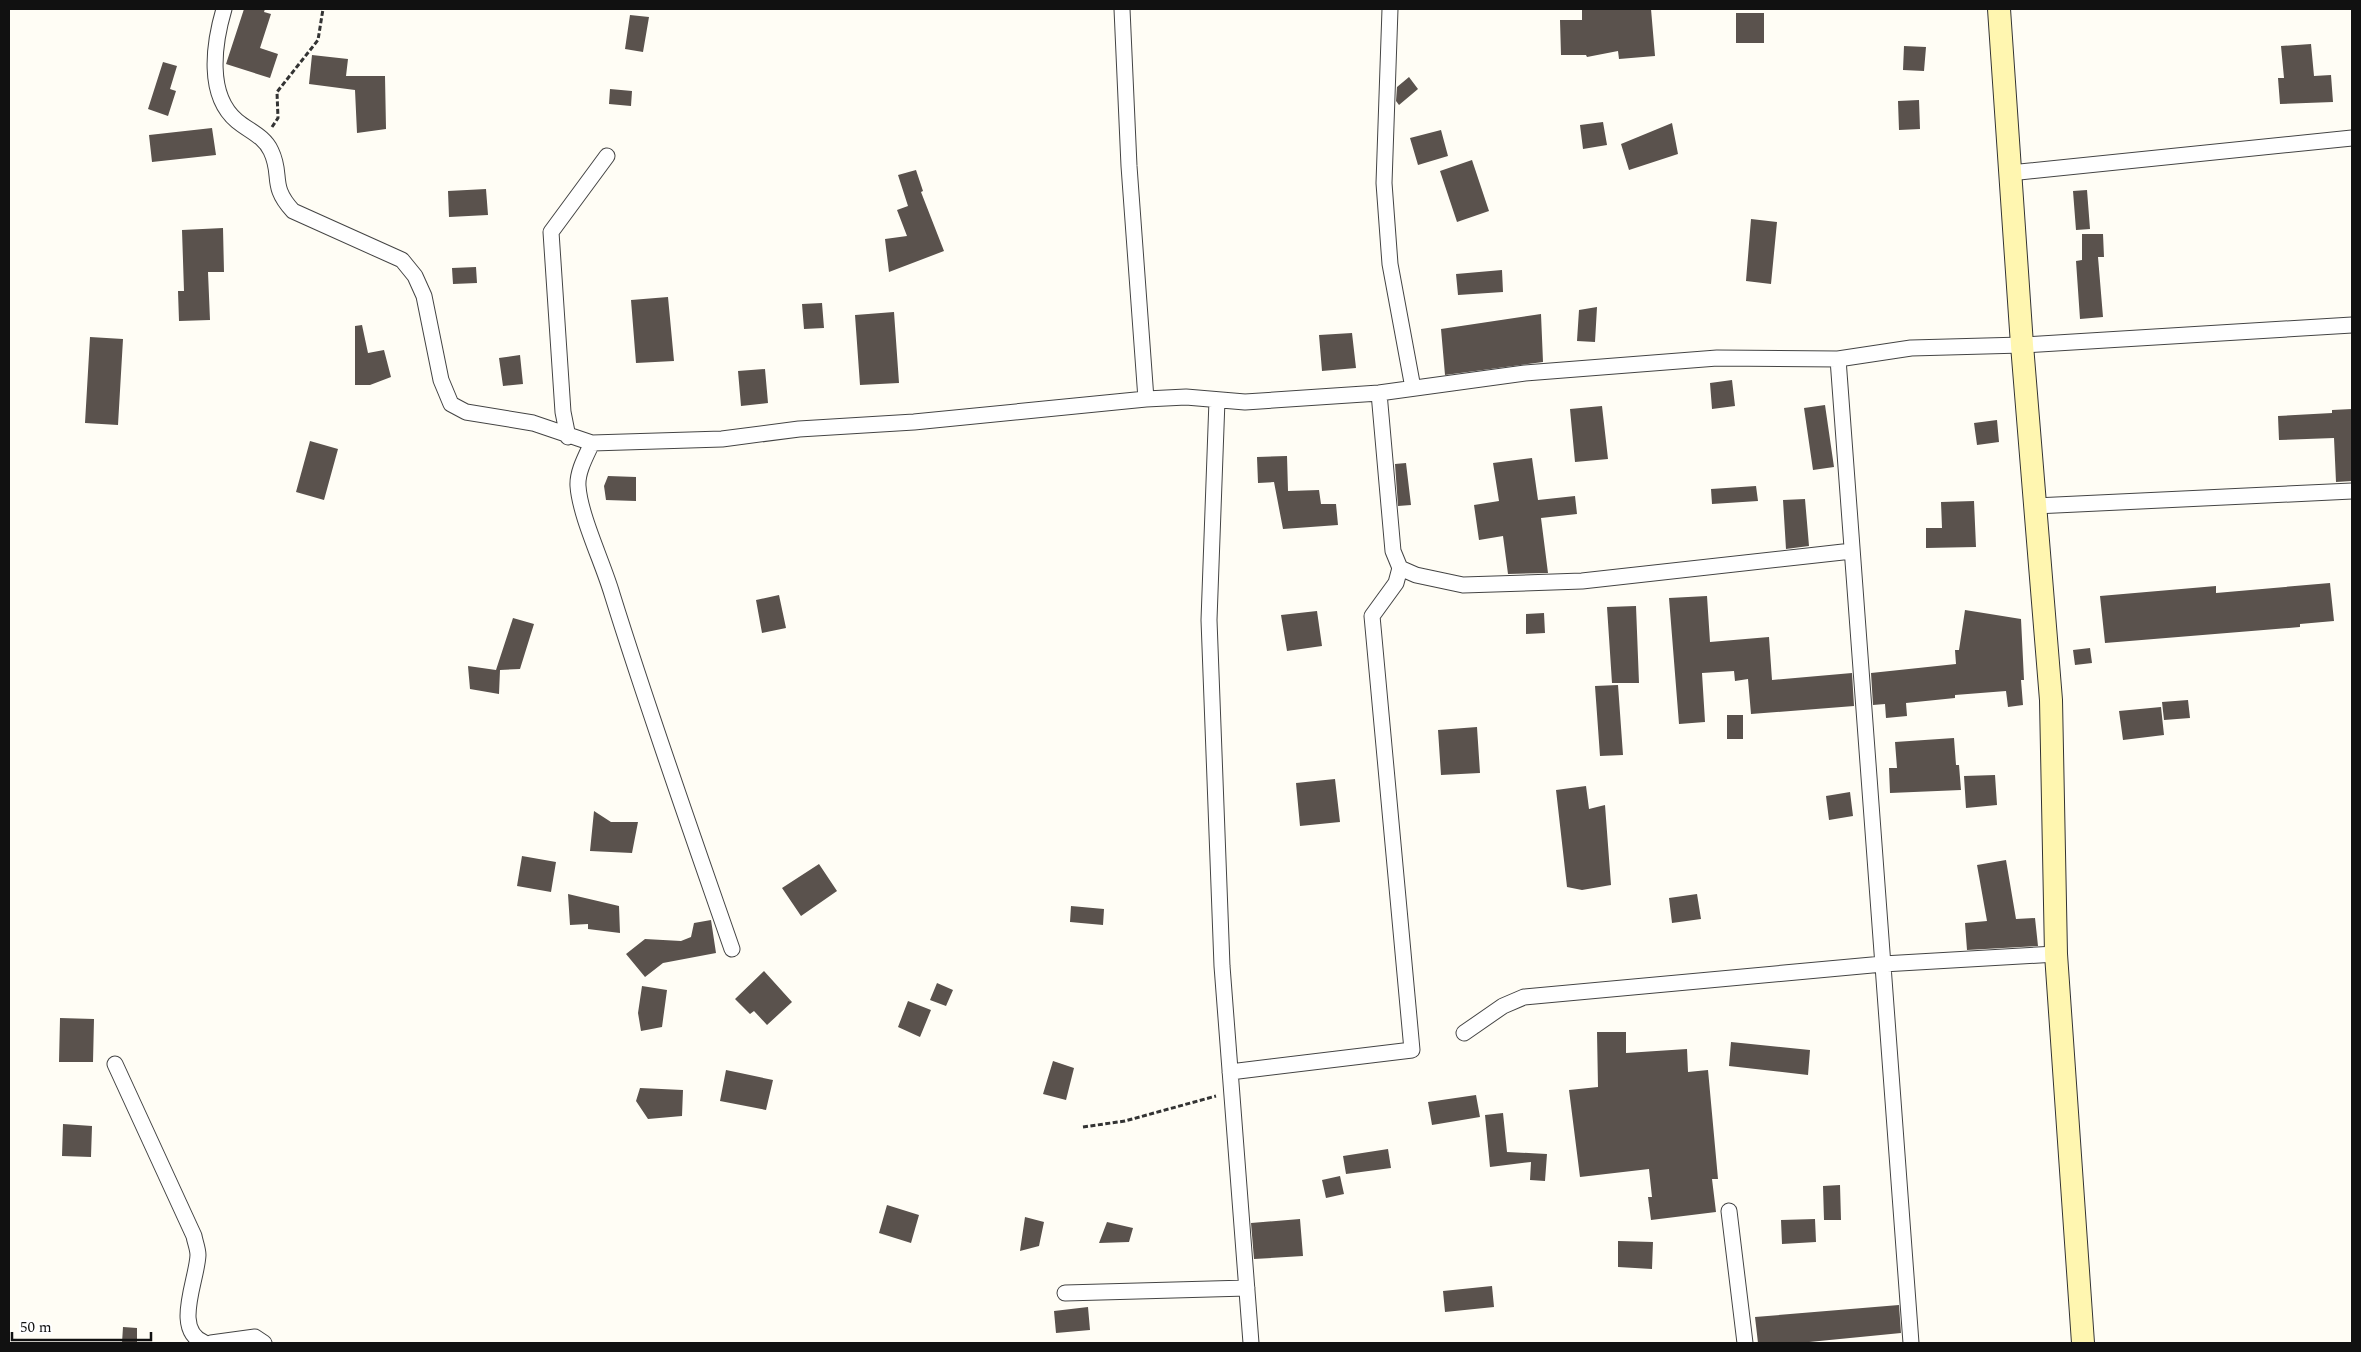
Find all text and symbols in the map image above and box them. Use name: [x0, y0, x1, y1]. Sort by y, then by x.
scale bar: [12, 1310, 151, 1342]
text: 50 m: [20, 1316, 52, 1339]

